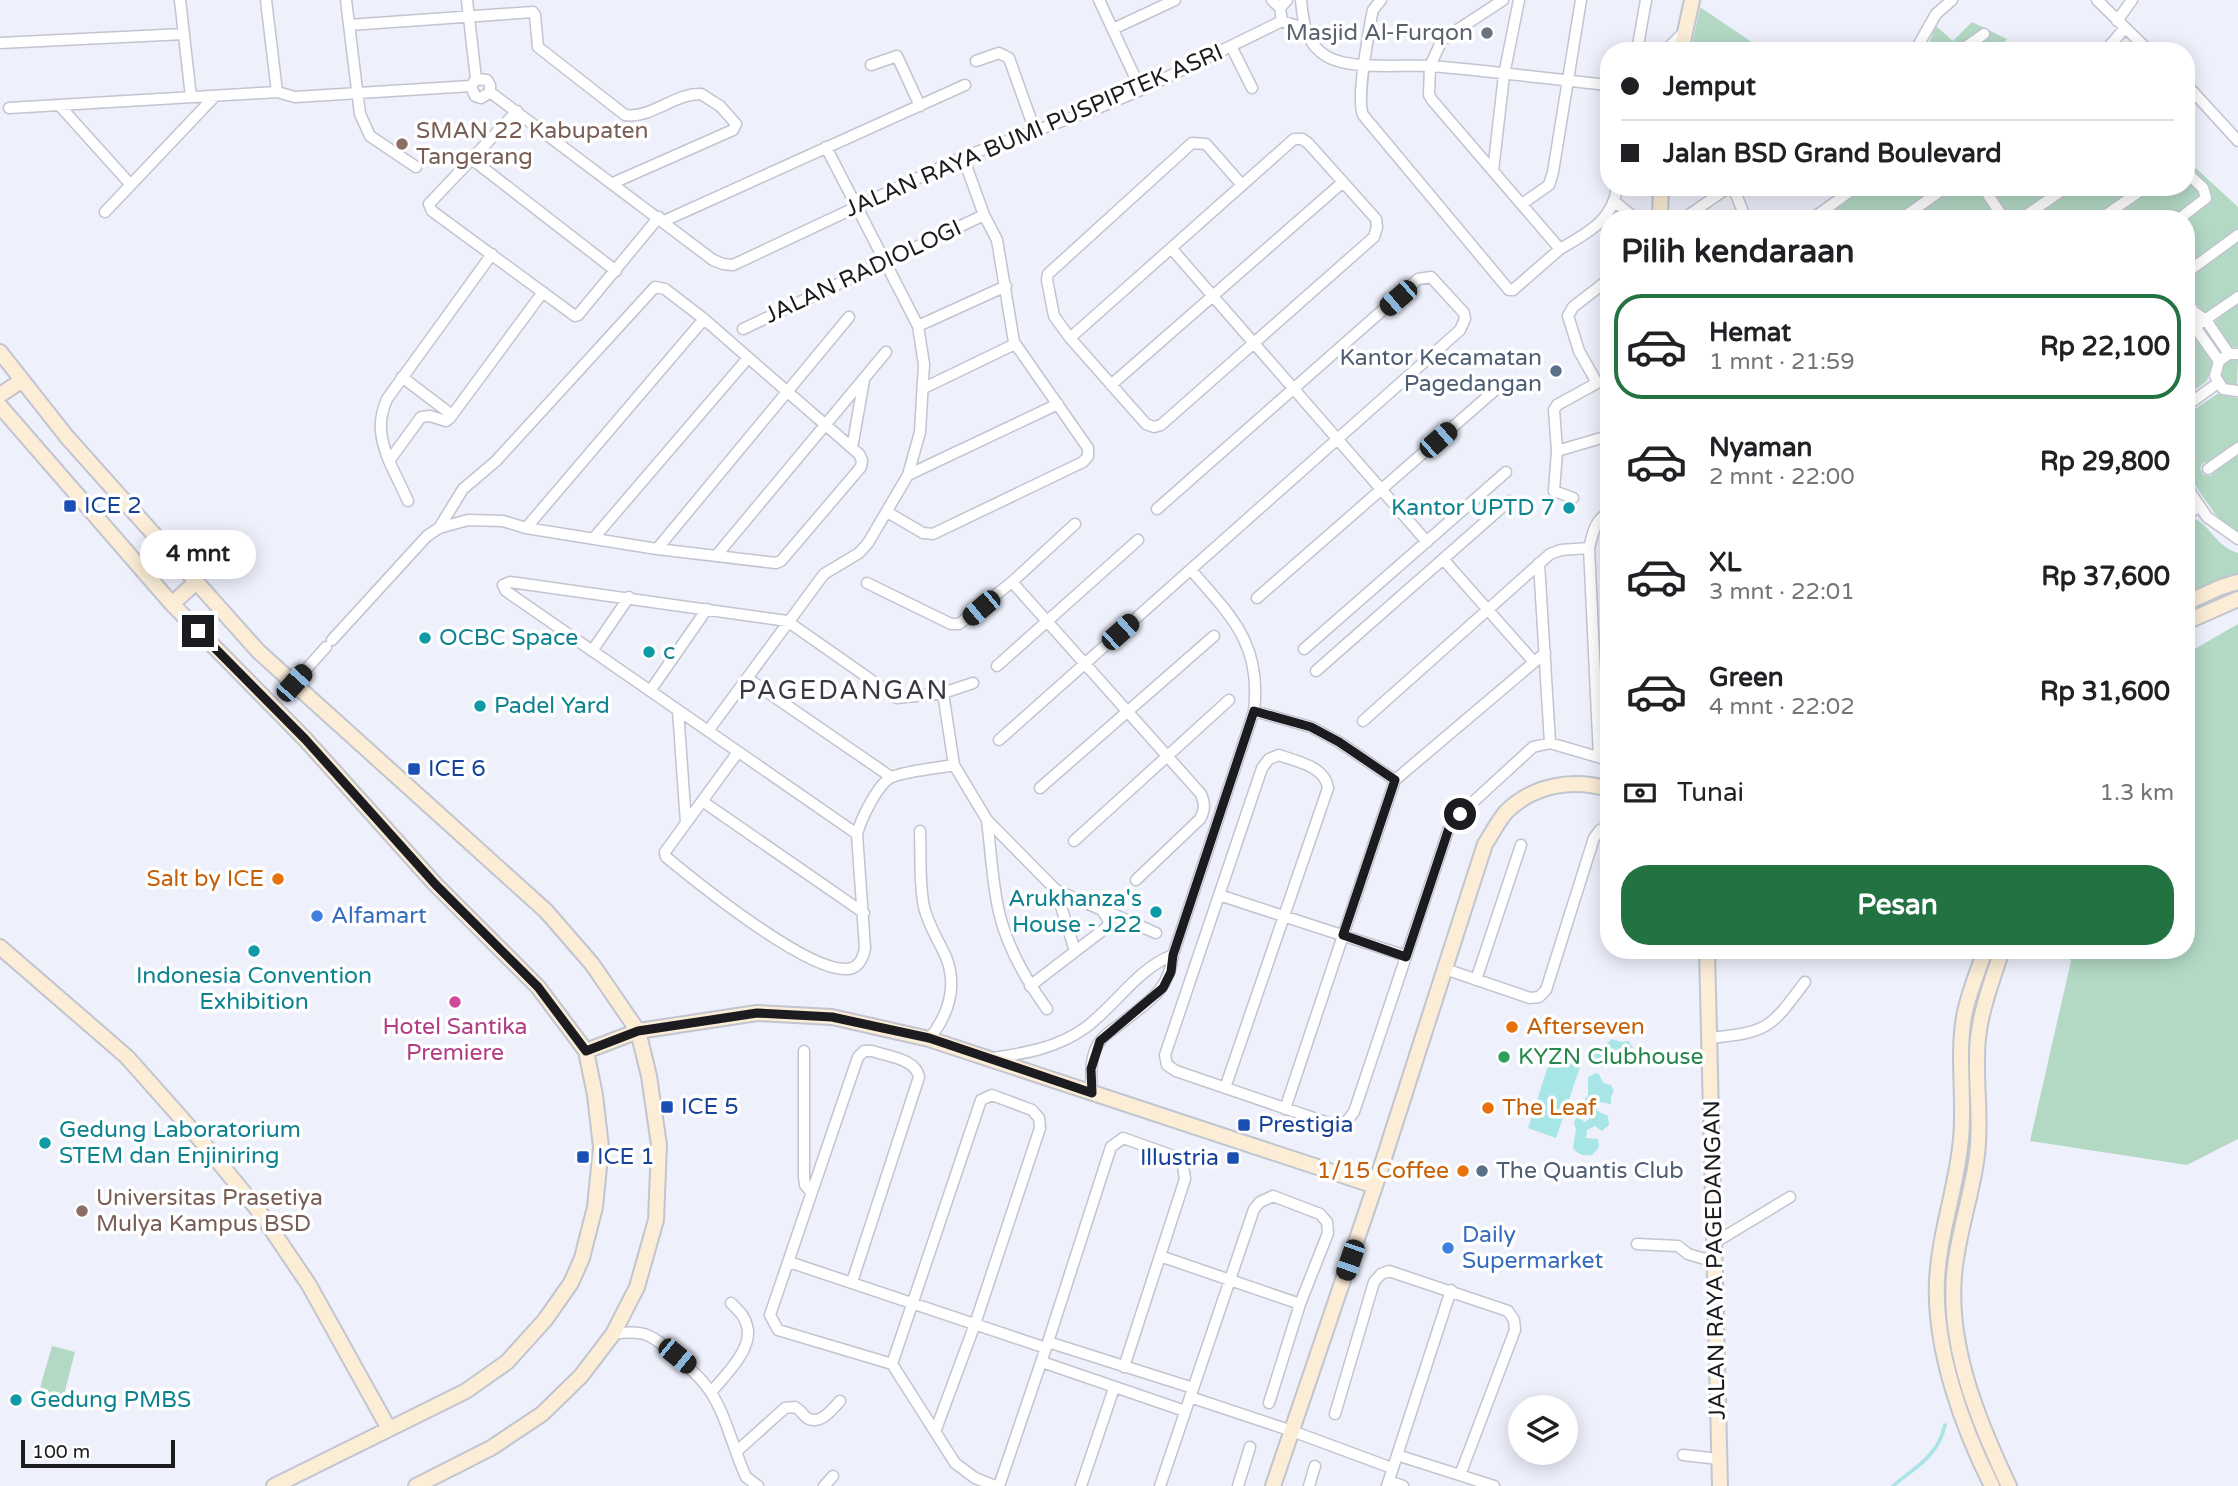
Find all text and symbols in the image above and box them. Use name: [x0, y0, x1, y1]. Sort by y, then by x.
place label: Masjid Al-Furqon: [1286, 19, 1473, 47]
marker: Masjid Al-Furqon: [1479, 25, 1495, 41]
street label: JALAN RAYA BUMI PUSPIPTEK ASRI: [841, 38, 1227, 224]
text: Jemput: [1663, 71, 1756, 102]
place label: SMAN 22 Kabupaten Tangerang: [416, 117, 649, 171]
marker: SMAN 22 Kabupaten Tangerang: [394, 136, 410, 152]
text: Jalan BSD Grand Boulevard: [1663, 138, 2002, 169]
street label: JALAN RADIOLOGI: [760, 214, 966, 330]
text: Pilih kendaraan: [1621, 233, 1855, 271]
car: [1376, 276, 1421, 320]
icon: car: [1625, 315, 1688, 378]
text: Hemat: [1709, 317, 1791, 348]
text: Rp 22,100: [2040, 331, 2170, 362]
place label: Kantor Kecamatan Pagedangan: [1339, 344, 1542, 398]
text: 1 mnt · 21:59: [1709, 348, 1855, 376]
marker: Kantor Kecamatan Pagedangan: [1548, 363, 1564, 379]
car: [1416, 418, 1461, 462]
icon: car: [1625, 430, 1688, 493]
text: Nyaman: [1709, 432, 1812, 463]
text: Rp 29,800: [2040, 446, 2170, 477]
text: 2 mnt · 22:00: [1709, 463, 1855, 491]
place label: ICE 2: [84, 492, 142, 520]
place label: Kantor UPTD 7: [1391, 494, 1555, 522]
marker: ICE 2: [62, 498, 78, 514]
marker: Kantor UPTD 7: [1561, 500, 1577, 516]
callout: 4 mnt: [140, 530, 256, 578]
text: 4 mnt: [166, 540, 230, 568]
icon: car: [1625, 545, 1688, 608]
text: XL: [1709, 547, 1741, 578]
text: Rp 37,600: [2041, 561, 2170, 592]
text: 3 mnt · 22:01: [1709, 578, 1855, 606]
car: [959, 586, 1004, 630]
car: [1098, 610, 1143, 654]
route end: [182, 615, 214, 647]
place label: OCBC Space: [439, 624, 578, 652]
marker: OCBC Space: [417, 630, 433, 646]
place label: c: [663, 638, 675, 666]
marker: c: [641, 644, 657, 660]
car: [273, 660, 316, 706]
icon: car: [1625, 660, 1688, 723]
text: Green: [1709, 662, 1784, 693]
district label: PAGEDANGAN: [739, 675, 950, 706]
text: Rp 31,600: [2040, 676, 2170, 707]
place label: Padel Yard: [494, 692, 610, 720]
text: 4 mnt · 22:02: [1709, 693, 1855, 721]
marker: Padel Yard: [472, 698, 488, 714]
place label: ICE 6: [428, 755, 486, 783]
marker: ICE 6: [406, 761, 422, 777]
icon: cash: [1621, 774, 1659, 812]
text: Tunai: [1677, 777, 1744, 808]
text: 1.3 km: [2100, 779, 2174, 807]
route start: [1444, 798, 1476, 830]
place label: Salt by ICE: [147, 865, 264, 893]
button: Pesan: [1621, 865, 2174, 945]
marker: Salt by ICE: [270, 871, 286, 887]
place label: Arukhanza's House - J22: [1008, 885, 1142, 939]
place label: Alfamart: [331, 902, 427, 930]
marker: Arukhanza's House - J22: [1148, 904, 1164, 920]
marker: Alfamart: [309, 908, 325, 924]
marker: Indonesia Convention Exhibition: [246, 943, 262, 959]
place label: Indonesia Convention Exhibition: [136, 962, 372, 1016]
marker: Hotel Santika Premiere: [447, 994, 463, 1010]
place label: Hotel Santika Premiere: [383, 1013, 527, 1067]
place label: Afterseven: [1526, 1013, 1645, 1041]
marker: Afterseven: [1504, 1019, 1520, 1035]
place label: KYZN Clubhouse: [1518, 1043, 1704, 1071]
marker: KYZN Clubhouse: [1496, 1049, 1512, 1065]
place label: ICE 5: [681, 1093, 739, 1121]
place label: The Leaf: [1502, 1094, 1597, 1122]
marker: ICE 5: [659, 1099, 675, 1115]
marker: The Leaf: [1480, 1100, 1496, 1116]
street label: JALAN RAYA PAGEDANGAN: [1698, 1100, 1732, 1420]
place label: Prestigia: [1258, 1111, 1353, 1139]
place label: Gedung Laboratorium STEM dan Enjiniring: [59, 1116, 301, 1170]
marker: Prestigia: [1236, 1117, 1252, 1133]
marker: Gedung Laboratorium STEM dan Enjiniring: [37, 1135, 53, 1151]
place label: ICE 1: [597, 1143, 655, 1171]
place label: Illustria: [1140, 1144, 1219, 1172]
marker: ICE 1: [575, 1149, 591, 1165]
marker: Illustria: [1225, 1150, 1241, 1166]
place label: 1/15 Coffee: [1317, 1157, 1449, 1185]
place label: The Quantis Club: [1496, 1157, 1684, 1185]
marker: 1/15 Coffee: [1455, 1163, 1471, 1179]
marker: The Quantis Club: [1474, 1163, 1490, 1179]
place label: Universitas Prasetiya Mulya Kampus BSD: [96, 1184, 323, 1238]
marker: Universitas Prasetiya Mulya Kampus BSD: [74, 1203, 90, 1219]
place label: Daily Supermarket: [1462, 1221, 1604, 1275]
car: [1334, 1237, 1367, 1283]
marker: Daily Supermarket: [1440, 1240, 1456, 1256]
car: [655, 1335, 700, 1377]
place label: Gedung PMBS: [30, 1386, 191, 1414]
marker: Gedung PMBS: [8, 1392, 24, 1408]
map controls: [1508, 1395, 1578, 1465]
button: layers: [1508, 1395, 1578, 1465]
scale bar: [21, 1437, 175, 1469]
text: 100 m: [32, 1441, 90, 1463]

